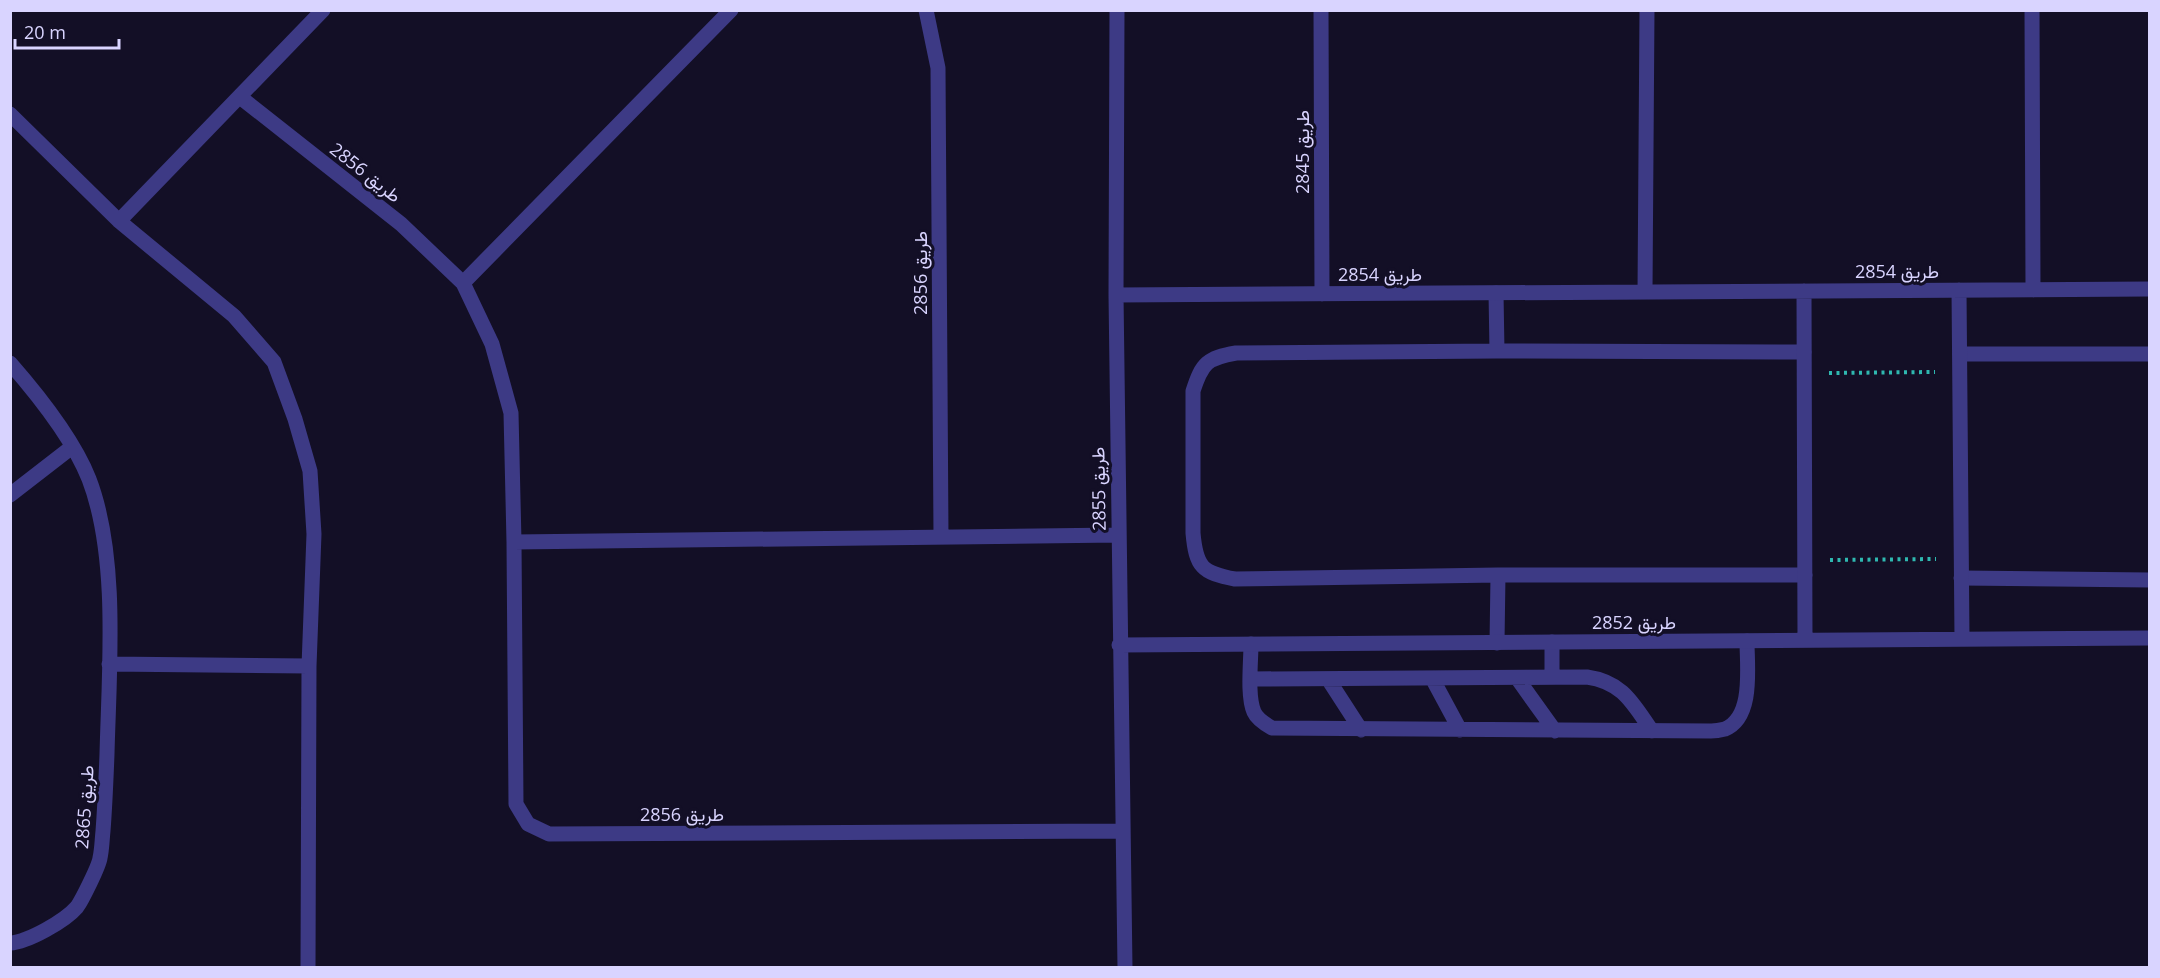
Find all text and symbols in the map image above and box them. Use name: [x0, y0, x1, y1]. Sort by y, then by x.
scale bar: [15, 12, 118, 50]
text: 20 m: [24, 20, 66, 44]
street label: طريق 2845: [1290, 110, 1314, 194]
street label: طريق 2856: [326, 137, 406, 207]
street label: طريق 2856: [908, 231, 932, 315]
street label: طريق 2854: [1855, 259, 1939, 283]
street label: طريق 2854: [1338, 262, 1422, 286]
street label: طريق 2855: [1085, 447, 1111, 531]
street label: طريق 2852: [1592, 610, 1676, 634]
street label: طريق 2865: [69, 764, 99, 850]
street label: طريق 2856: [640, 802, 724, 826]

